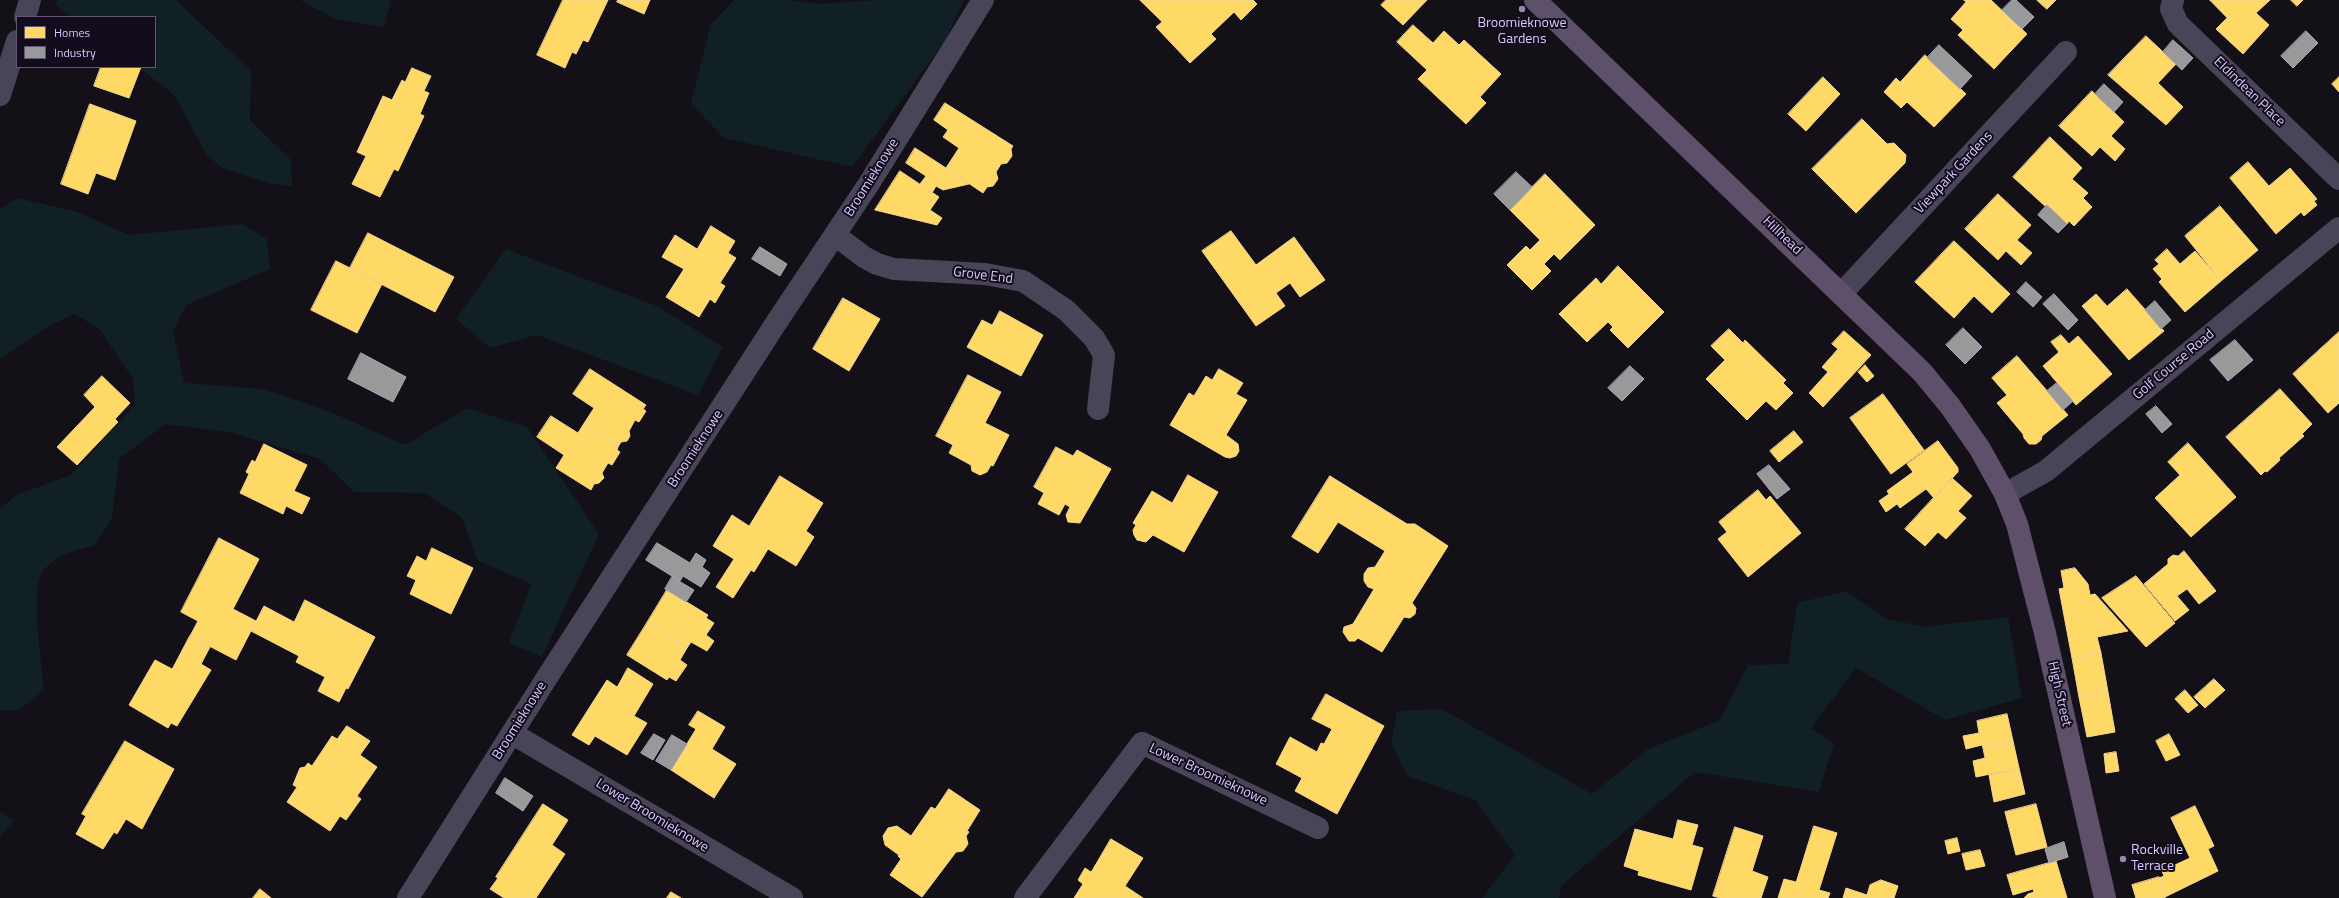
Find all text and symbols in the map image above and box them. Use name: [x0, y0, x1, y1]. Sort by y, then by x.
marker: Broomieknowe Gardens: [1517, 4, 1527, 14]
legend: [16, 16, 156, 68]
place label: Broomieknowe Gardens: [1477, 16, 1567, 48]
text: Homes: [54, 23, 90, 42]
text: Industry: [54, 43, 96, 62]
street label: Eldindean Place: [2210, 54, 2288, 130]
street label: Viewpark Gardens: [1911, 128, 1997, 218]
street label: Broomieknowe: [841, 136, 903, 220]
street label: Hillhead: [1759, 213, 1805, 259]
street label: Grove End: [952, 264, 1014, 288]
street label: Golf Course Road: [2130, 326, 2218, 404]
street label: Broomieknowe: [665, 407, 727, 491]
street label: High Street: [2043, 660, 2075, 728]
street label: Broomieknowe: [489, 679, 551, 763]
street label: Lower Broomieknowe: [1146, 740, 1270, 810]
street label: Lower Broomieknowe: [593, 776, 711, 856]
place label: Rockville Terrace: [2131, 843, 2183, 876]
marker: Rockville Terrace: [2118, 854, 2128, 864]

